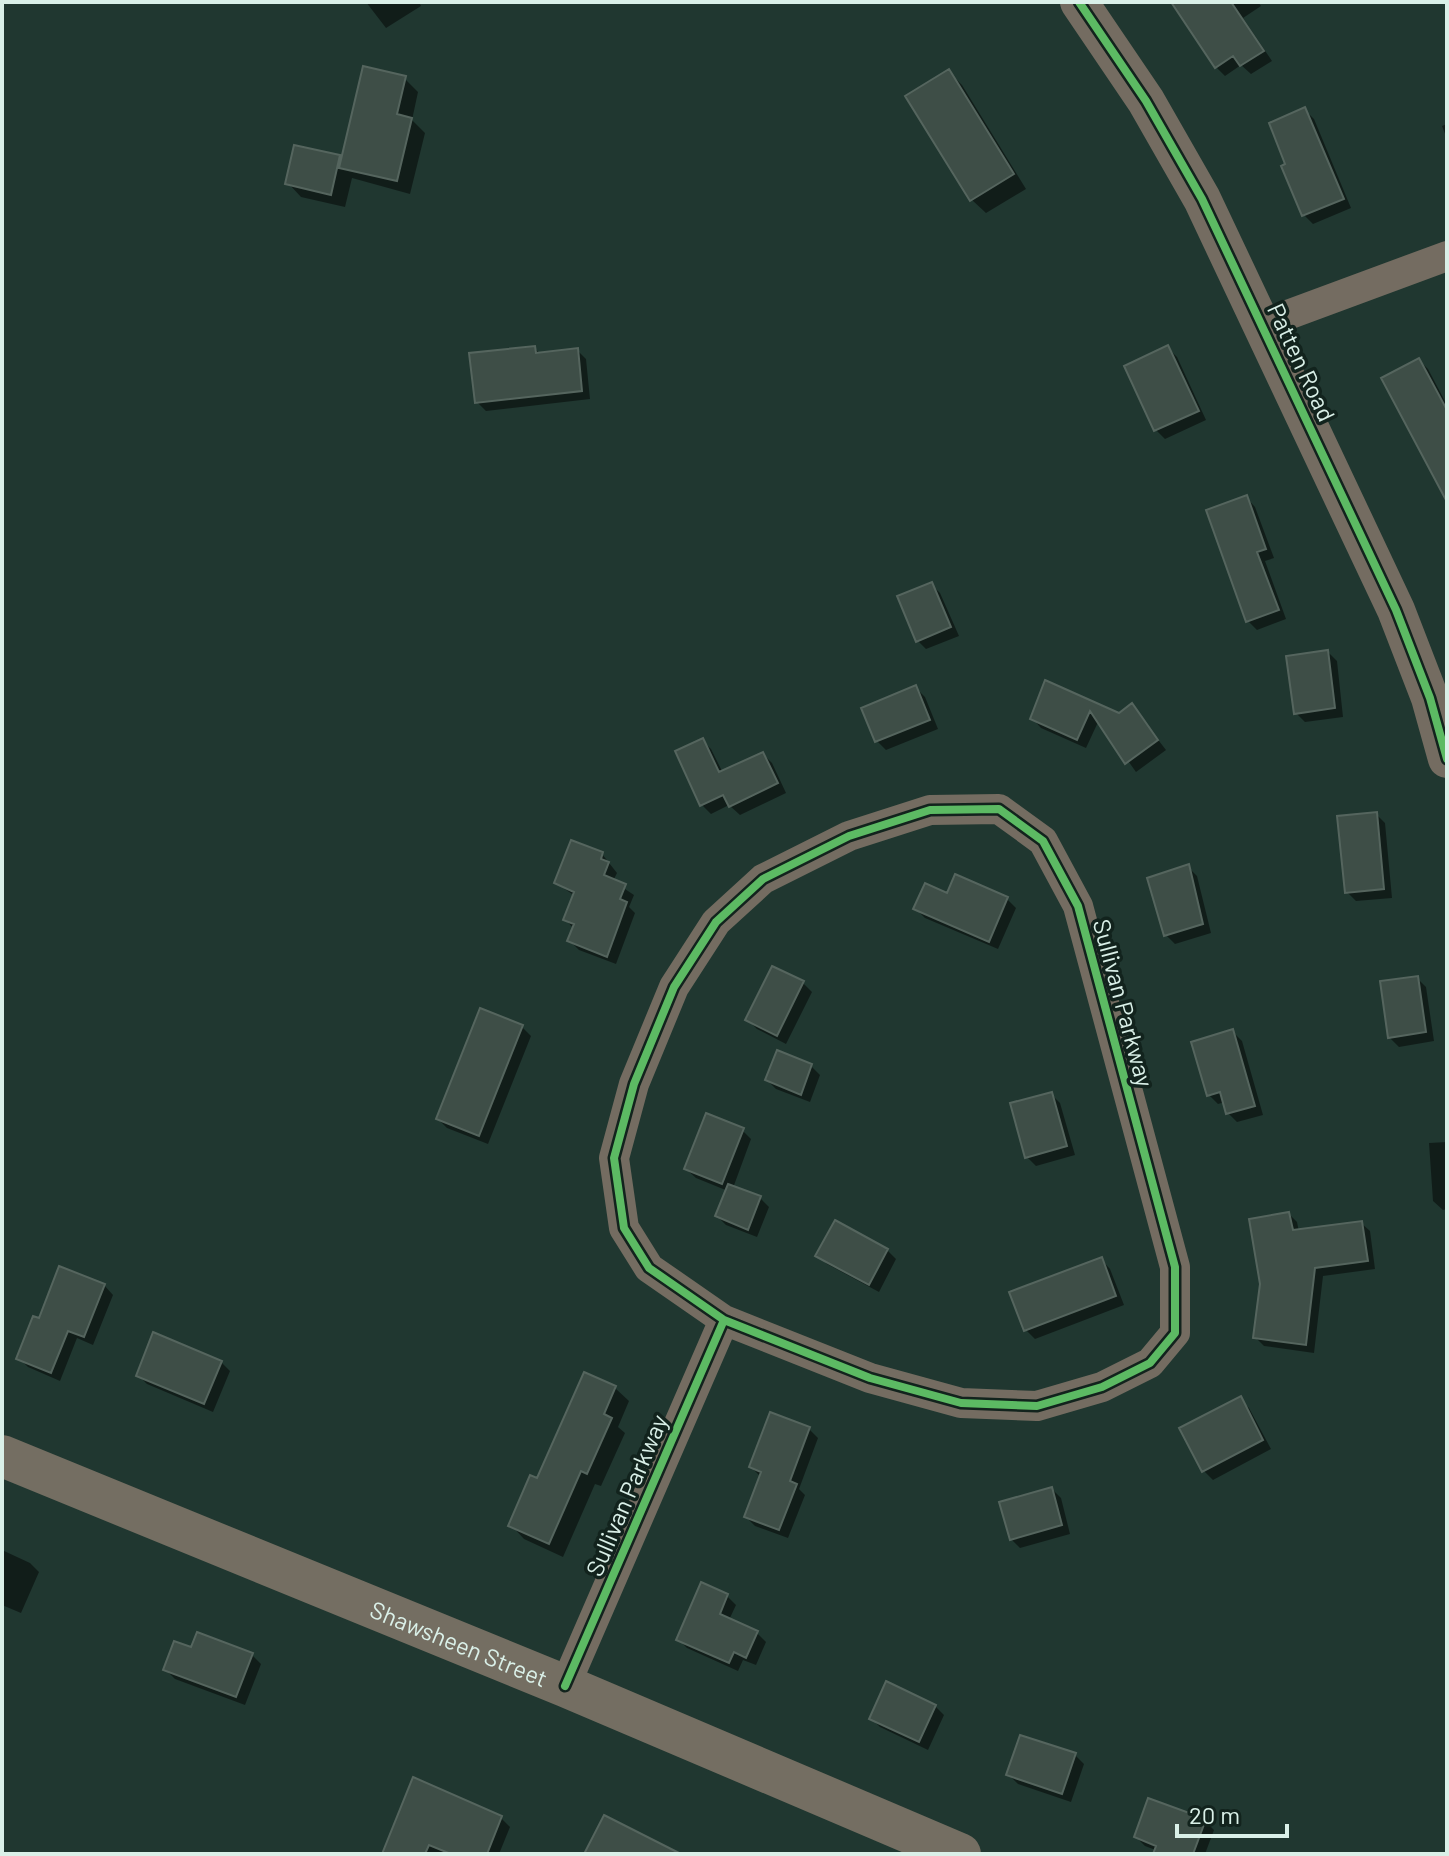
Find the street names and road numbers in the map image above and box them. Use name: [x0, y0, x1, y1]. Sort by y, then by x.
street label: Patten Road: [1262, 298, 1342, 426]
street label: Sullivan Parkway: [1088, 916, 1160, 1090]
street label: Sullivan Parkway: [579, 1410, 673, 1580]
street label: Shawsheen Street: [366, 1594, 552, 1692]

